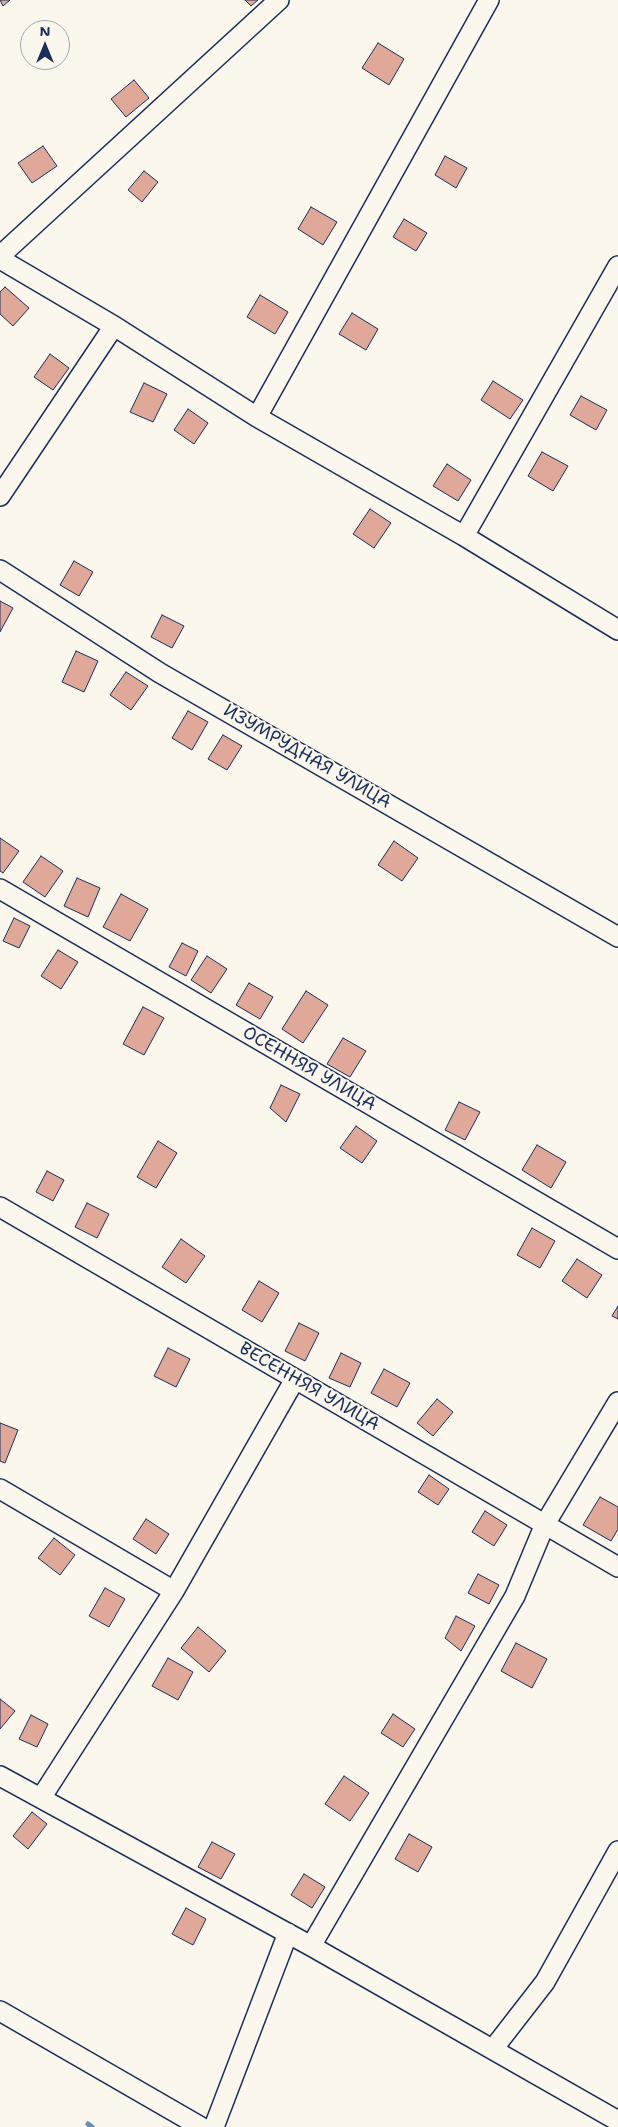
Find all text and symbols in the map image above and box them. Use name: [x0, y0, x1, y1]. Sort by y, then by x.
north arrow: [20, 20, 70, 70]
text: N: [39, 22, 51, 40]
street label: ИЗУМРУДНАЯ УЛИЦА: [219, 700, 395, 814]
street label: ОСЕННЯЯ УЛИЦА: [238, 1022, 380, 1116]
street label: ВЕСЕННЯЯ УЛИЦА: [235, 1338, 383, 1436]

